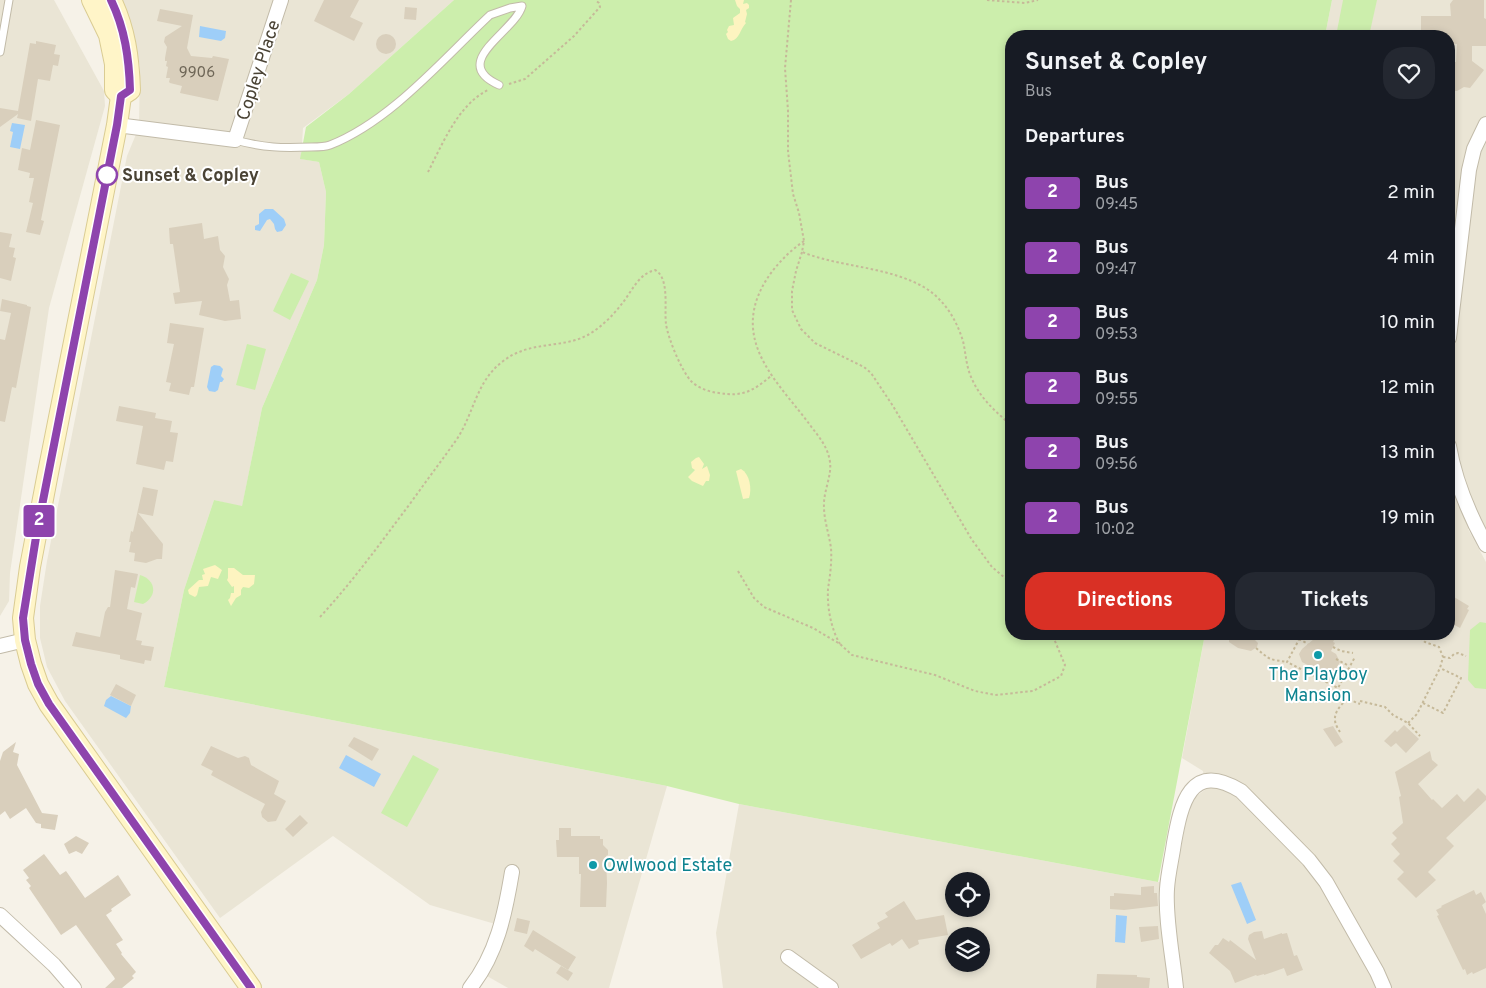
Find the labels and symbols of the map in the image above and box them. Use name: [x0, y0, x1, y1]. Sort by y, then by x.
street label: Copley Place: [232, 17, 286, 124]
house number: 9906: [179, 64, 215, 83]
marker: Sunset & Copley: [96, 164, 118, 186]
place label: Sunset & Copley: [122, 165, 259, 188]
line badge: 2: [23, 505, 55, 537]
marker: The Playboy Mansion: [1312, 649, 1324, 661]
place label: The Playboy Mansion: [1268, 664, 1368, 708]
place label: Owlwood Estate: [603, 855, 732, 878]
marker: Owlwood Estate: [587, 859, 599, 871]

